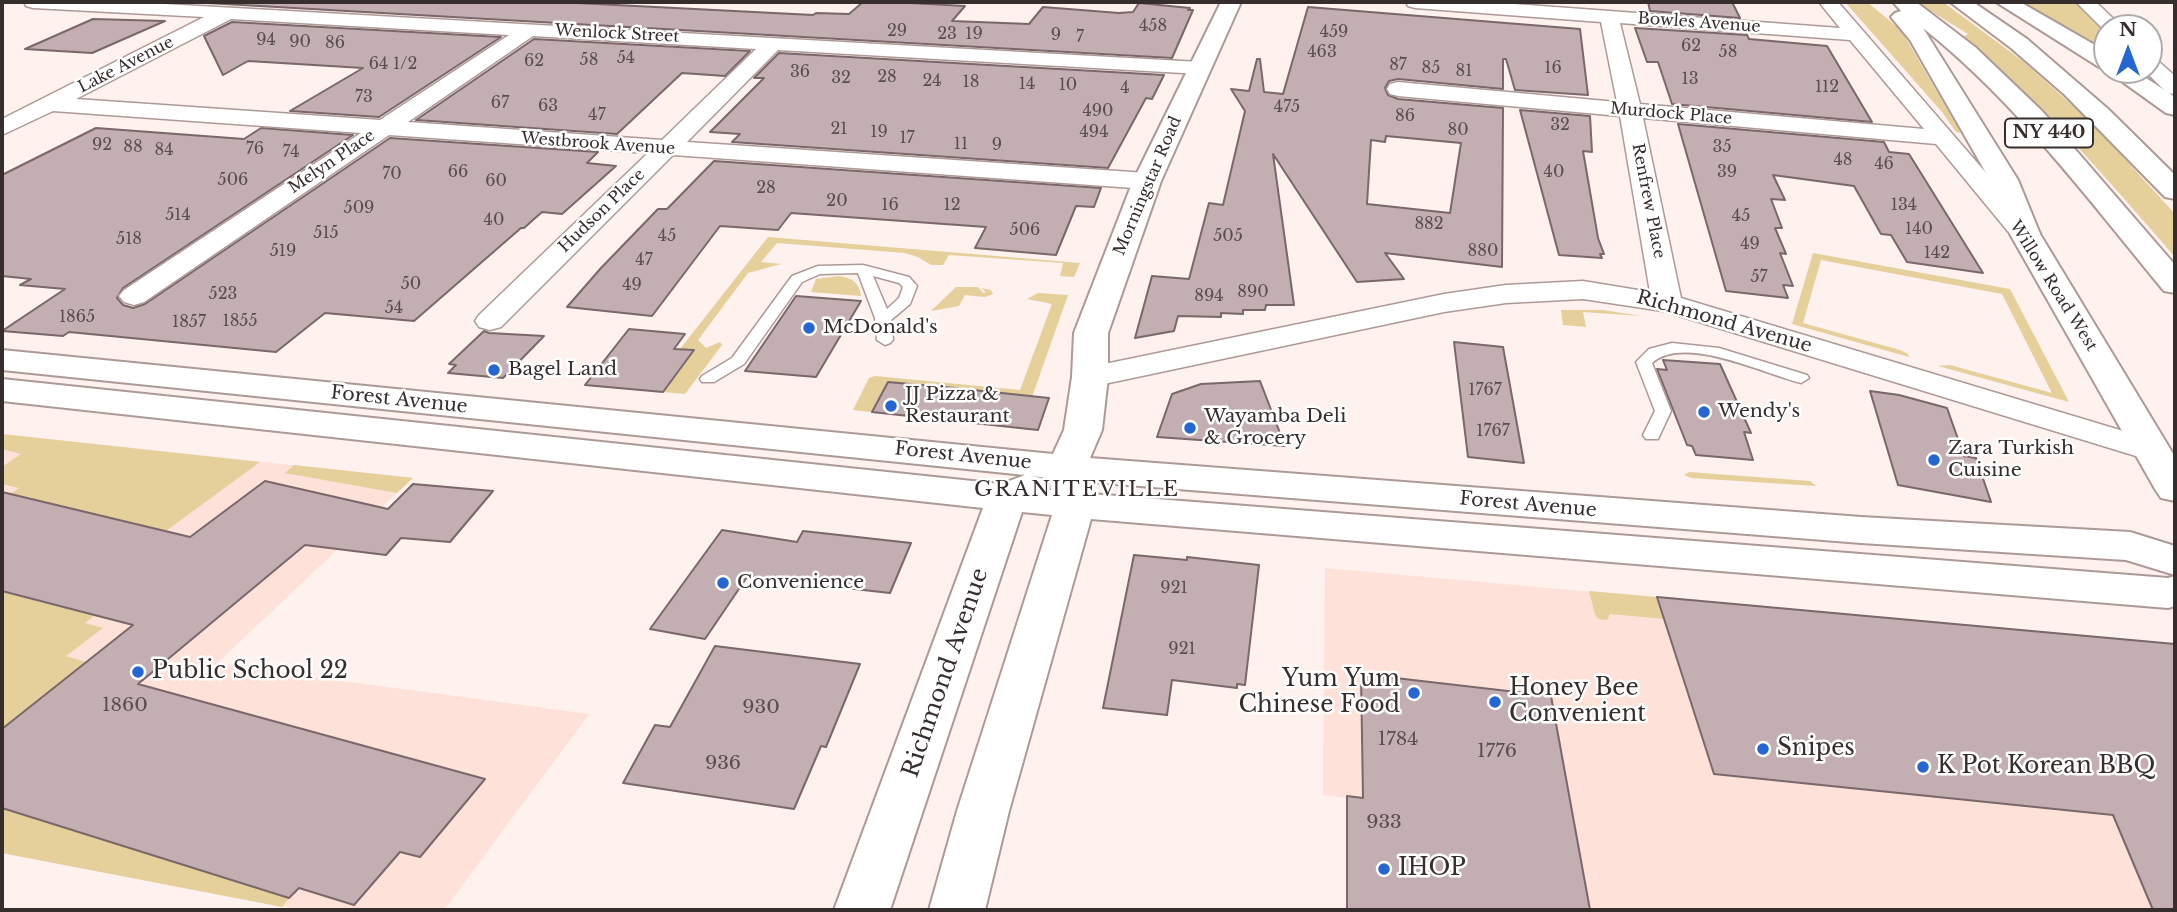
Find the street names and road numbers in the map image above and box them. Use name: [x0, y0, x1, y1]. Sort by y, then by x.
street label: Bowles Avenue: [1637, 9, 1761, 37]
street label: Wenlock Street: [554, 21, 680, 47]
street label: Lake Avenue: [75, 33, 177, 97]
street label: Murdock Place: [1609, 99, 1733, 129]
street label: Morningstar Road: [1110, 114, 1186, 258]
road number: NY 440: [2005, 118, 2093, 148]
street label: Melyn Place: [285, 126, 379, 198]
street label: Westbrook Avenue: [520, 129, 676, 159]
street label: Renfrew Place: [1627, 142, 1669, 260]
street label: Hudson Place: [555, 165, 649, 257]
street label: Willow Road West: [2005, 217, 2101, 355]
street label: Richmond Avenue: [1634, 286, 1814, 358]
street label: Forest Avenue: [329, 381, 469, 419]
street label: Forest Avenue: [893, 437, 1033, 475]
street label: Forest Avenue: [1458, 488, 1598, 522]
street label: Richmond Avenue: [897, 565, 995, 781]

